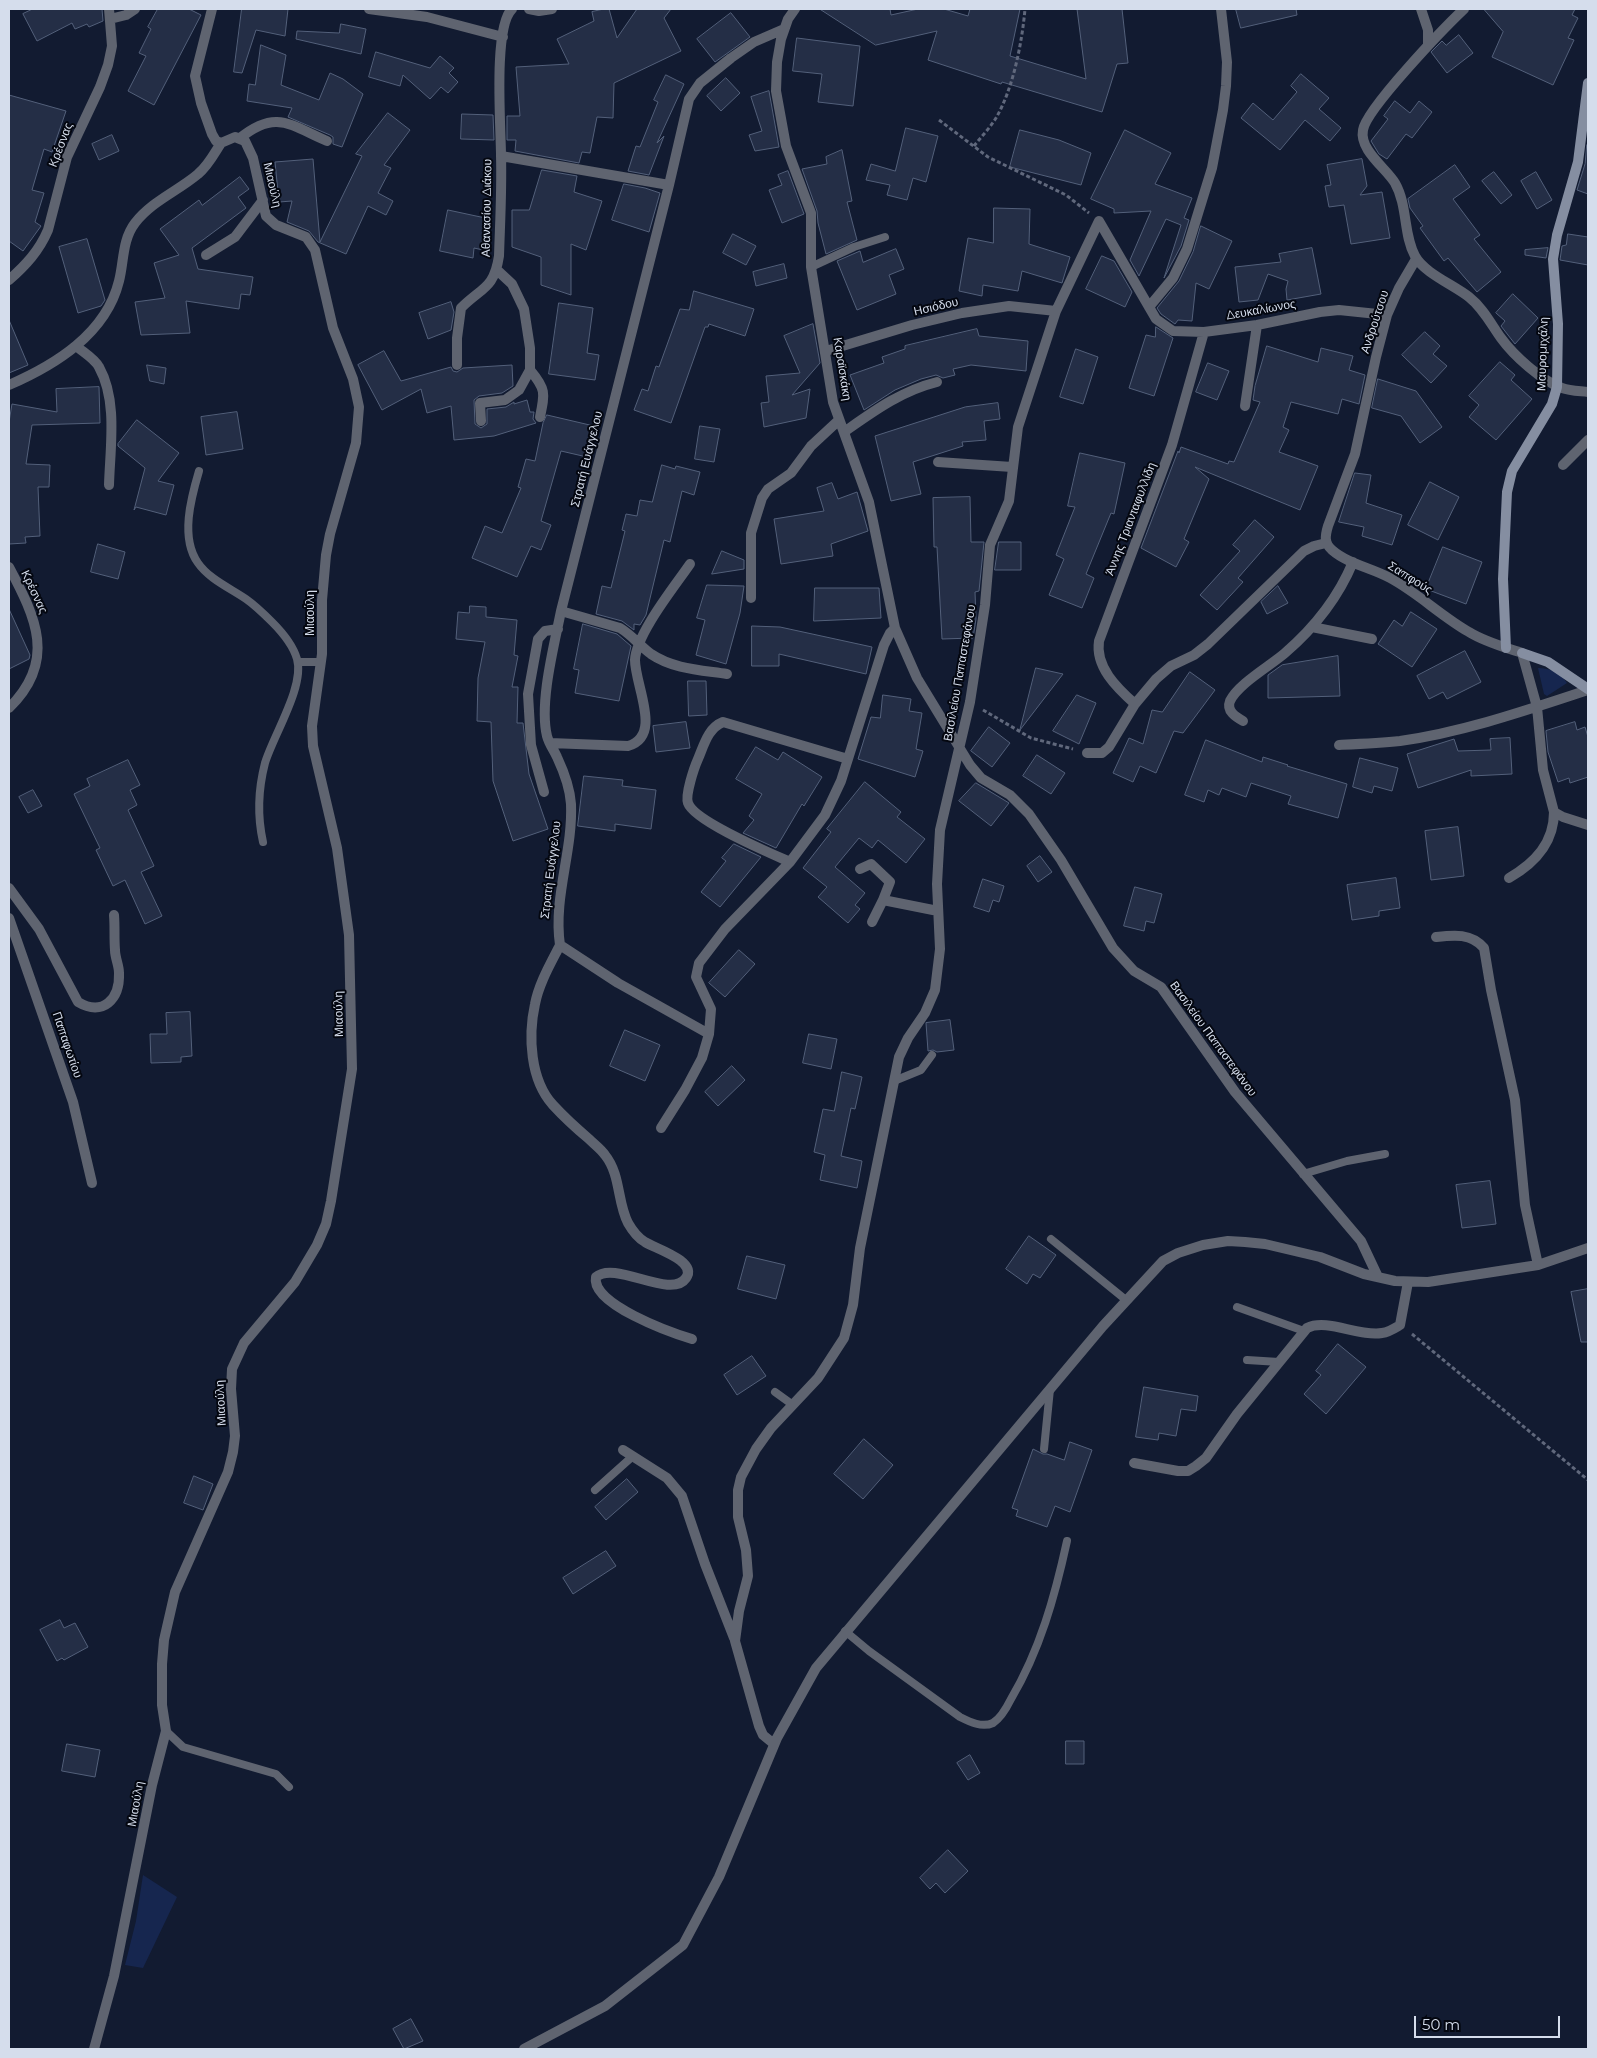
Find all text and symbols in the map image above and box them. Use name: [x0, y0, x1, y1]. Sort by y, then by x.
street label: Κρέσνας: [46, 121, 76, 169]
street label: Αθανασίου Διάκου: [479, 159, 495, 257]
street label: Μιαούλη: [260, 161, 284, 209]
street label: Ανδρούτσου: [1358, 289, 1392, 355]
street label: Ησιόδου: [912, 295, 960, 319]
street label: Δευκαλίωνος: [1225, 297, 1297, 323]
street label: Μαυρομιχάλη: [1535, 317, 1551, 391]
street label: Καραϊσκάκη: [830, 336, 854, 402]
street label: Στρατή Ευάγγελου: [568, 409, 606, 509]
street label: Άννης Τριανταφυλλίδη: [1103, 460, 1159, 578]
street label: Σαπφούς: [1385, 559, 1435, 597]
street label: Κρέσνας: [18, 568, 50, 616]
street label: Μιαούλη: [303, 590, 317, 636]
street label: Βασιλείου Παπαστεφάνου: [941, 604, 979, 742]
street label: Στρατή Ευάγγελου: [538, 820, 564, 920]
street label: Βασιλείου Παπαστεφάνου: [1166, 979, 1260, 1099]
street label: Μιαούλη: [331, 991, 347, 1037]
street label: Παπαφωτίου: [49, 1010, 85, 1080]
street label: Μιαούλη: [213, 1380, 229, 1426]
street label: Μιαούλη: [125, 1780, 147, 1828]
scale bar: [1417, 2006, 1563, 2038]
text: 50 m: [1422, 2015, 1460, 2034]

